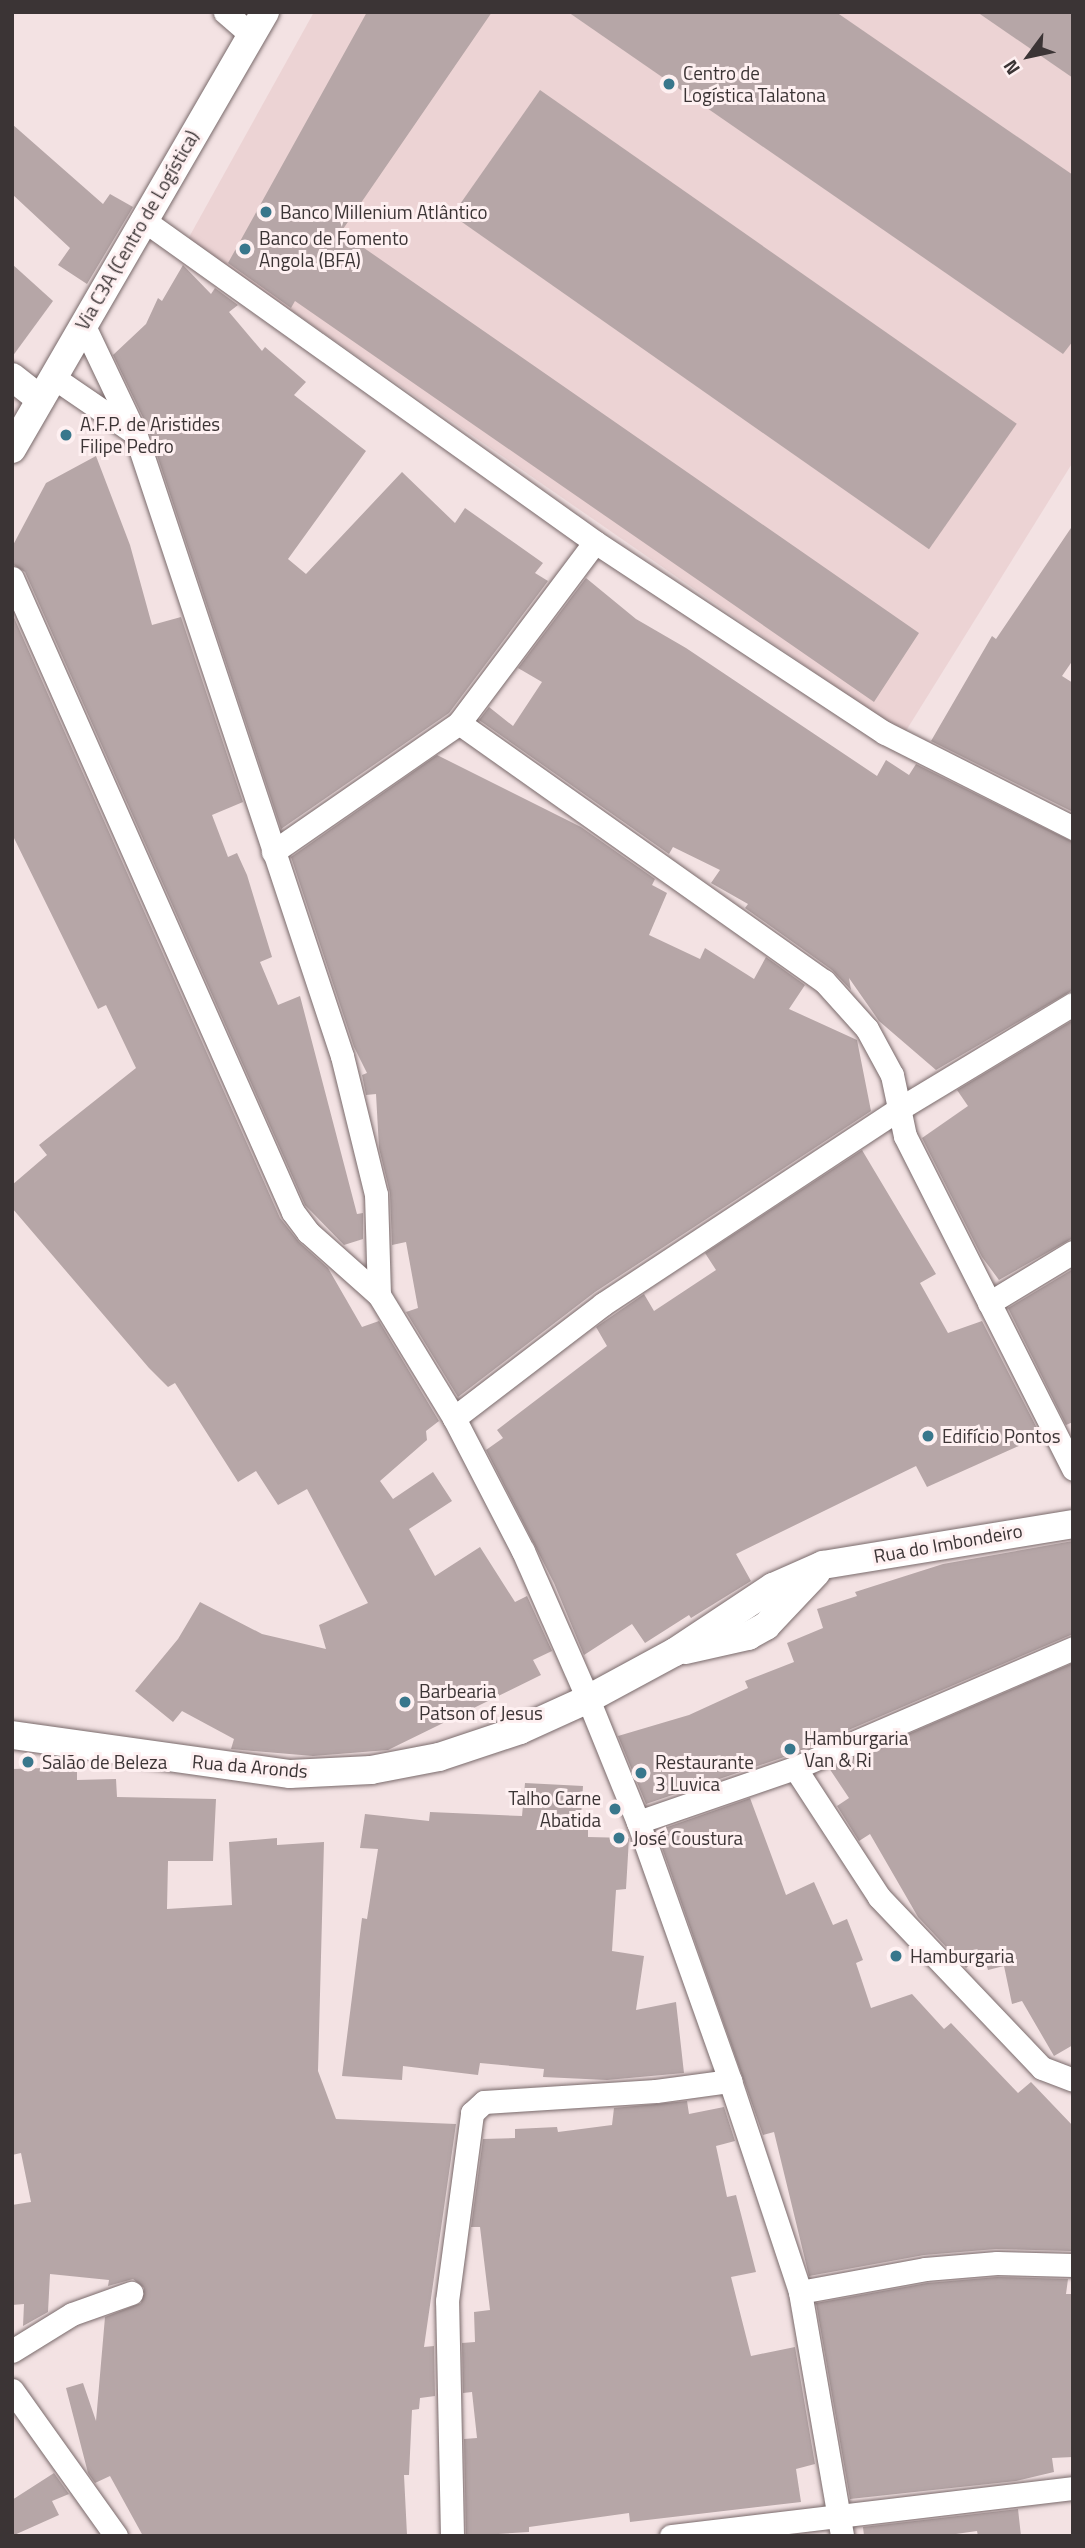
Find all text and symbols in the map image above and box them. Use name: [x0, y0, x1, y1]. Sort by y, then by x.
north arrow: [994, 21, 1064, 91]
text: N: [995, 54, 1027, 81]
place label: Centro de Logística Talatona: [683, 62, 826, 106]
marker: Centro de Logística Talatona: [661, 76, 677, 92]
street label: Via C3A (Centro de Logística): [70, 126, 204, 334]
place label: Banco Millenium Atlântico: [280, 201, 488, 223]
marker: Banco Millenium Atlântico: [258, 204, 274, 220]
place label: Banco de Fomento Angola (BFA): [259, 227, 409, 271]
marker: Banco de Fomento Angola (BFA): [237, 241, 253, 257]
place label: A.F.P. de Aristides Filipe Pedro: [80, 413, 220, 457]
marker: A.F.P. de Aristides Filipe Pedro: [58, 427, 74, 443]
place label: Edifício Pontos: [942, 1425, 1061, 1447]
marker: Edifício Pontos: [920, 1428, 936, 1444]
street label: Rua do Imbondeiro: [872, 1519, 1024, 1567]
place label: Barbearia Patson of Jesus: [419, 1680, 543, 1724]
marker: Barbearia Patson of Jesus: [397, 1694, 413, 1710]
place label: Hamburgaria Van & Ri: [804, 1727, 908, 1771]
marker: Hamburgaria Van & Ri: [782, 1741, 798, 1757]
street label: Rua da Aronds: [191, 1750, 309, 1782]
place label: Salão de Beleza: [42, 1751, 167, 1773]
place label: Restaurante 3 Luvica: [655, 1751, 754, 1795]
marker: Salão de Beleza: [20, 1754, 36, 1770]
marker: Restaurante 3 Luvica: [633, 1765, 649, 1781]
place label: Talho Carne Abatida: [508, 1787, 601, 1831]
marker: Talho Carne Abatida: [607, 1801, 623, 1817]
place label: José Coustura: [633, 1827, 743, 1849]
marker: José Coustura: [611, 1830, 627, 1846]
place label: Hamburgaria: [910, 1945, 1014, 1967]
marker: Hamburgaria: [888, 1948, 904, 1964]

